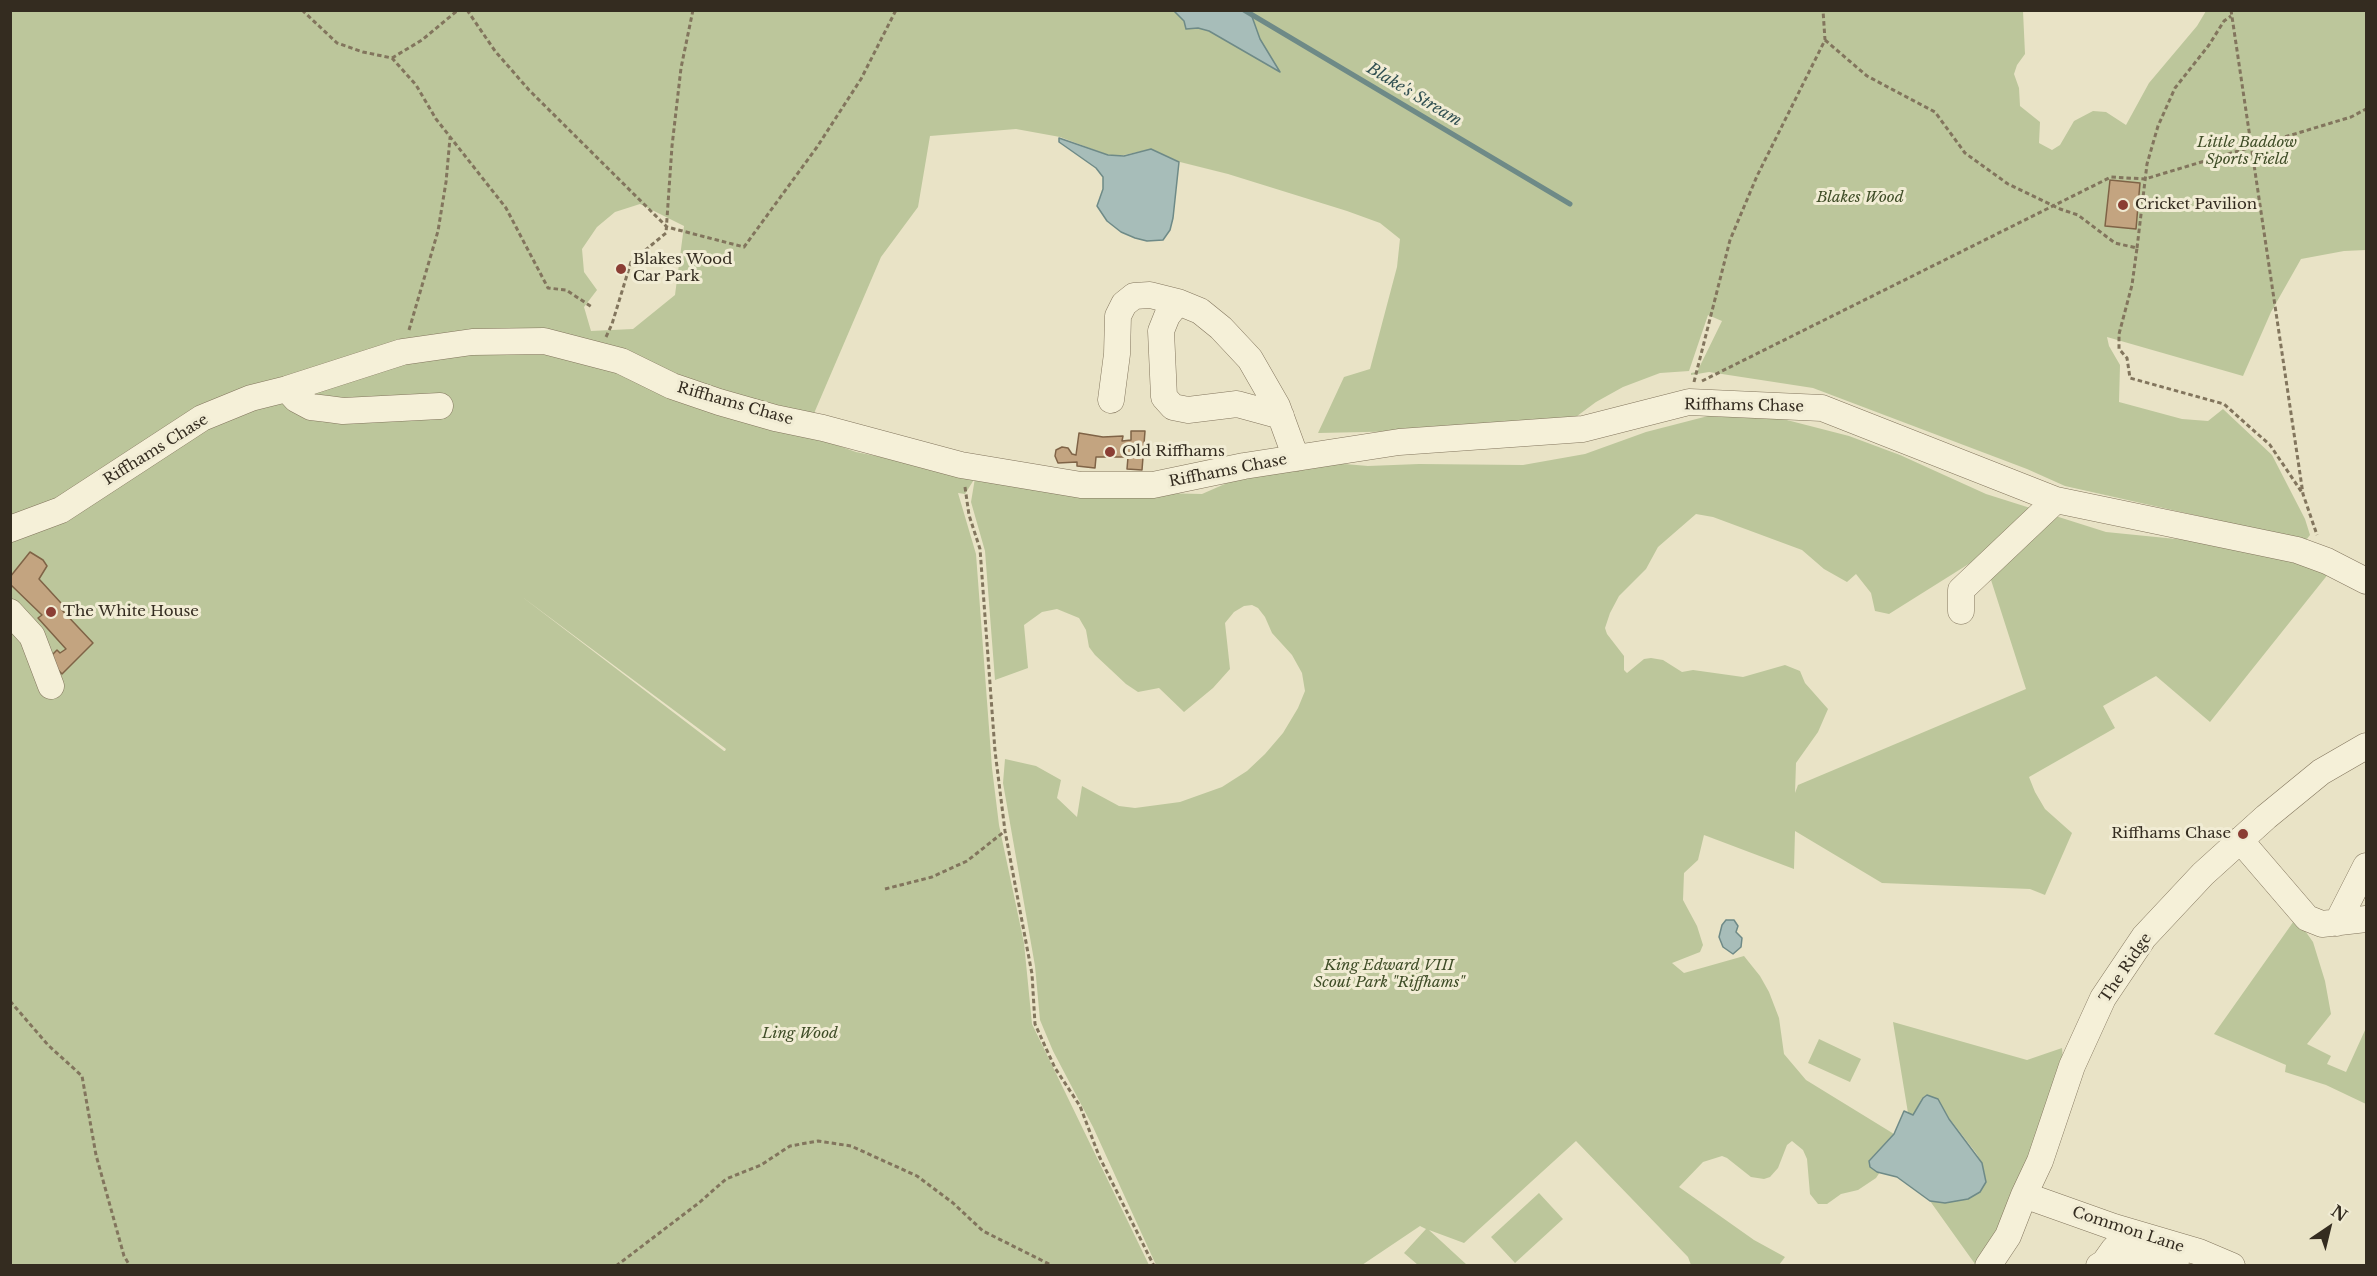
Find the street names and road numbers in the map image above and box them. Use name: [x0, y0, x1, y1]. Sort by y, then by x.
street label: Riffhams Chase: [675, 379, 795, 429]
street label: Riffhams Chase: [1684, 396, 1804, 416]
street label: Riffhams Chase: [100, 411, 212, 489]
street label: Riffhams Chase: [1167, 451, 1289, 491]
street label: The Ridge: [2096, 930, 2156, 1006]
street label: Common Lane: [2070, 1203, 2186, 1257]

